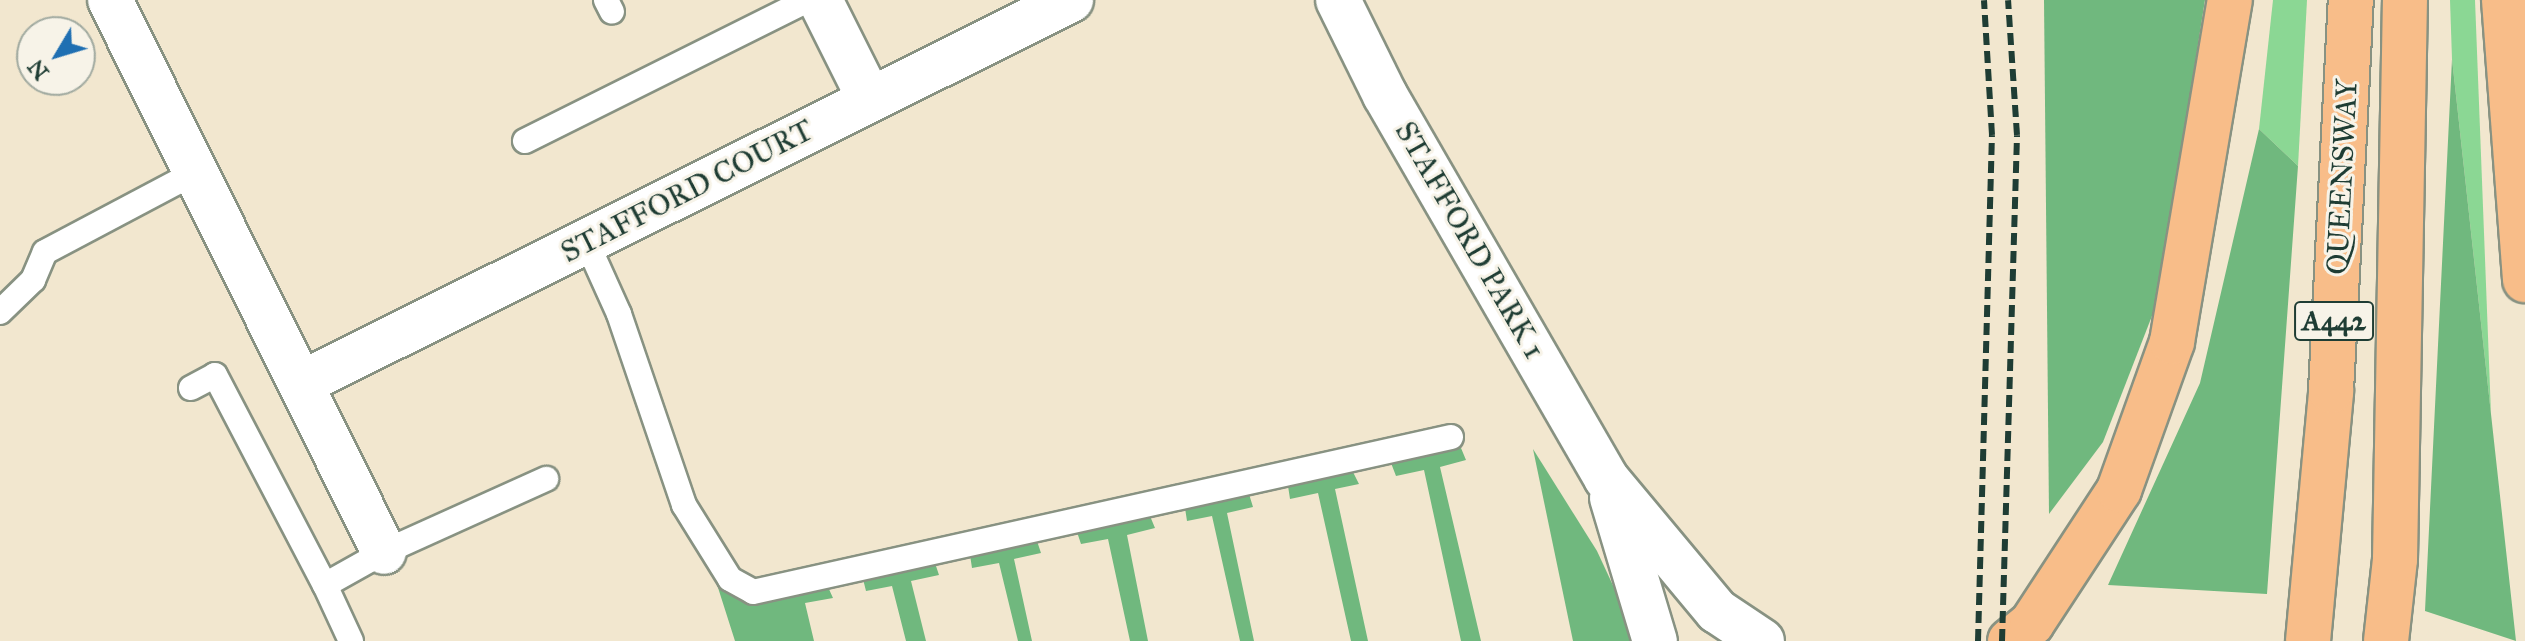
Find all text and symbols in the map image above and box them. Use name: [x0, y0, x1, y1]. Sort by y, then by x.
north arrow: [16, 16, 96, 96]
text: N: [22, 54, 55, 86]
street label: QUEENSWAY: [2319, 78, 2365, 276]
street label: STAFFORD COURT: [555, 112, 819, 270]
street label: STAFFORD PARK 1: [1387, 115, 1553, 365]
road number: A442: [2294, 297, 2374, 345]

